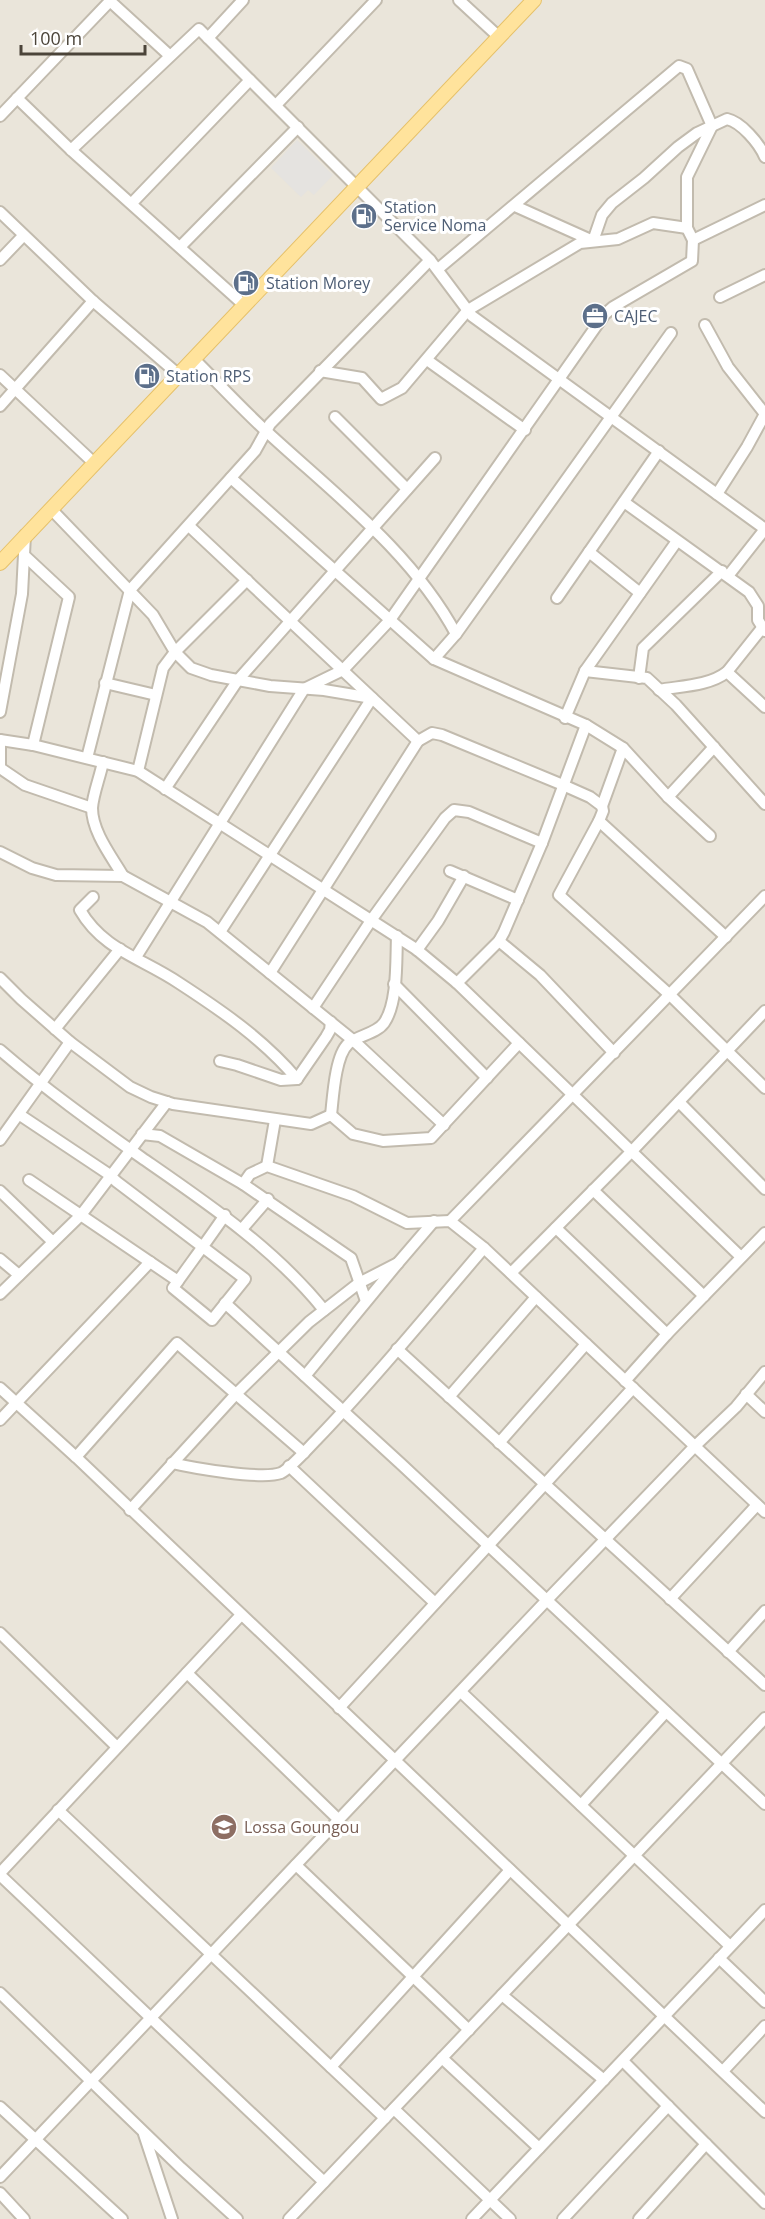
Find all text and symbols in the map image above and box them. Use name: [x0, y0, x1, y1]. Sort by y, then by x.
scale bar: [21, 18, 146, 56]
text: 100 m: [30, 26, 82, 50]
place label: Station Service Noma: [384, 196, 487, 236]
fuel station icon: Station Service Noma: [349, 201, 379, 231]
fuel station icon: Station Morey: [231, 268, 261, 298]
place label: Station Morey: [266, 272, 371, 294]
office icon: CAJEC: [580, 301, 610, 331]
place label: CAJEC: [614, 305, 657, 327]
fuel station icon: Station RPS: [132, 361, 162, 391]
place label: Station RPS: [166, 365, 251, 387]
school or university icon: Lossa Goungou: [209, 1812, 239, 1842]
place label: Lossa Goungou: [244, 1816, 359, 1838]

